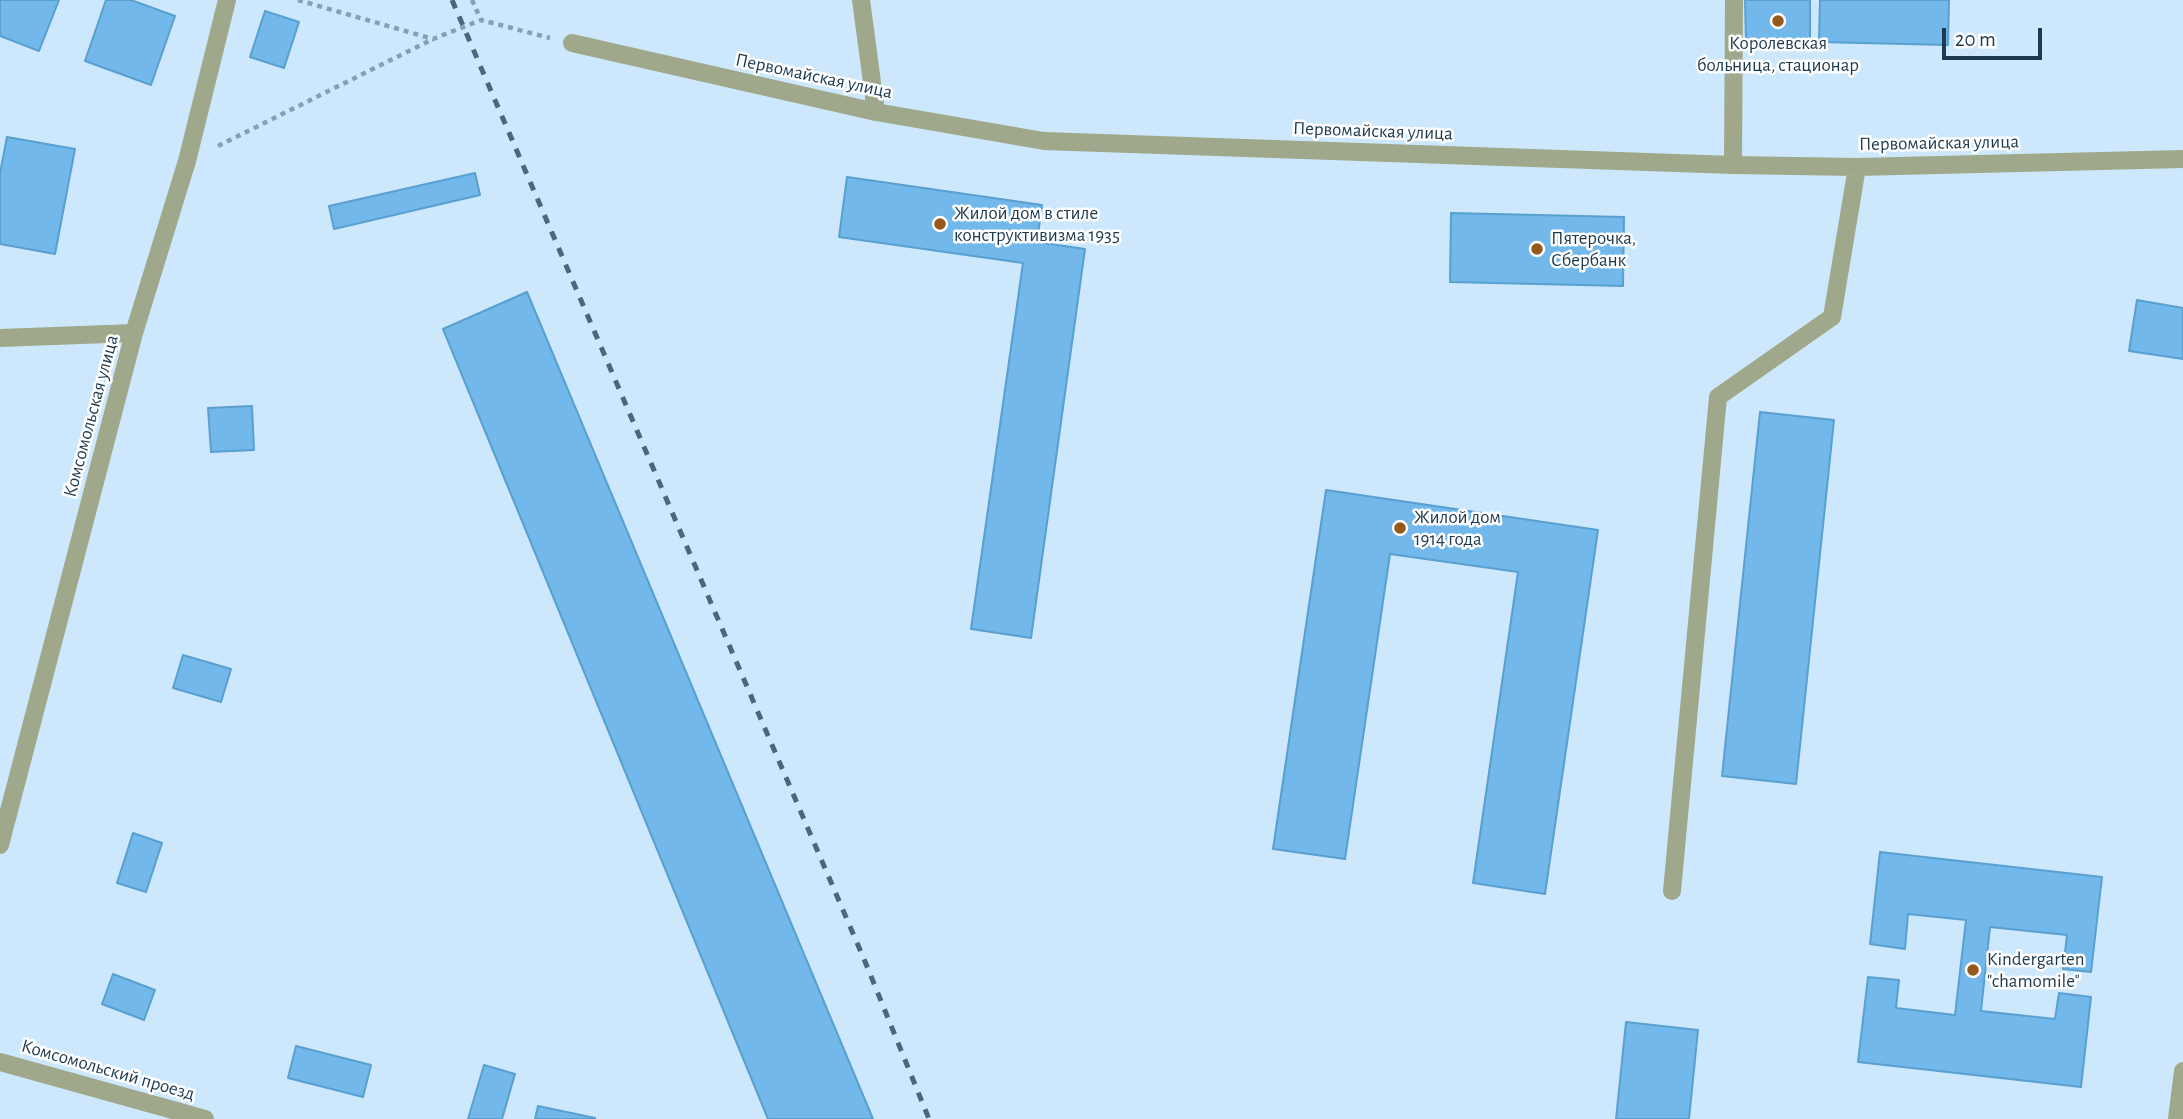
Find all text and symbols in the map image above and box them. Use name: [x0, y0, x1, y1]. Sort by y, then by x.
marker: Королевская больница, стационар: [1770, 13, 1786, 29]
scale bar: [1945, 14, 2045, 58]
text: 20 m: [1955, 29, 1996, 50]
place label: Королевская больница, стационар: [1697, 32, 1859, 76]
street label: Первомайская улица: [733, 48, 895, 104]
street label: Первомайская улица: [1293, 117, 1453, 145]
street label: Первомайская улица: [1859, 130, 2019, 156]
place label: Жилой дом в стиле конструктивизма 1935: [954, 202, 1120, 246]
marker: Жилой дом в стиле конструктивизма 1935: [932, 216, 948, 232]
place label: Пятерочка, Сбербанк: [1551, 227, 1636, 271]
marker: Пятерочка, Сбербанк: [1529, 241, 1545, 257]
street label: Комсомольская улица: [58, 332, 124, 500]
place label: Жилой дом 1914 года: [1414, 506, 1501, 550]
marker: Жилой дом 1914 года: [1392, 520, 1408, 536]
place label: Kindergarten "chamomile": [1987, 948, 2085, 992]
marker: Kindergarten "chamomile": [1965, 962, 1981, 978]
street label: Комсомольский проезд: [19, 1034, 197, 1106]

